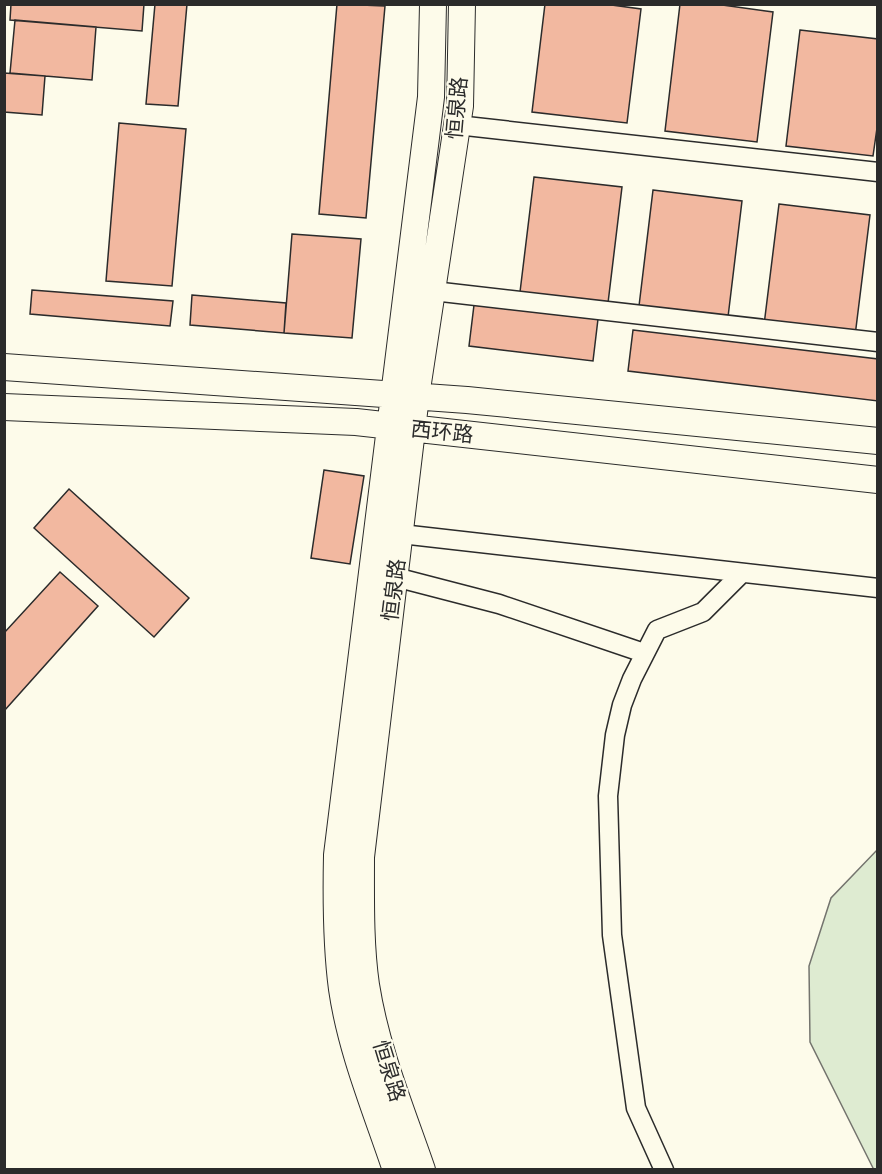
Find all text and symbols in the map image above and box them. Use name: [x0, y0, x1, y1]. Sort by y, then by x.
street label: 恒泉路: [442, 76, 473, 141]
street label: 西环路: [409, 417, 475, 448]
street label: 恒泉路: [378, 557, 411, 623]
street label: 恒泉路: [367, 1037, 410, 1105]

